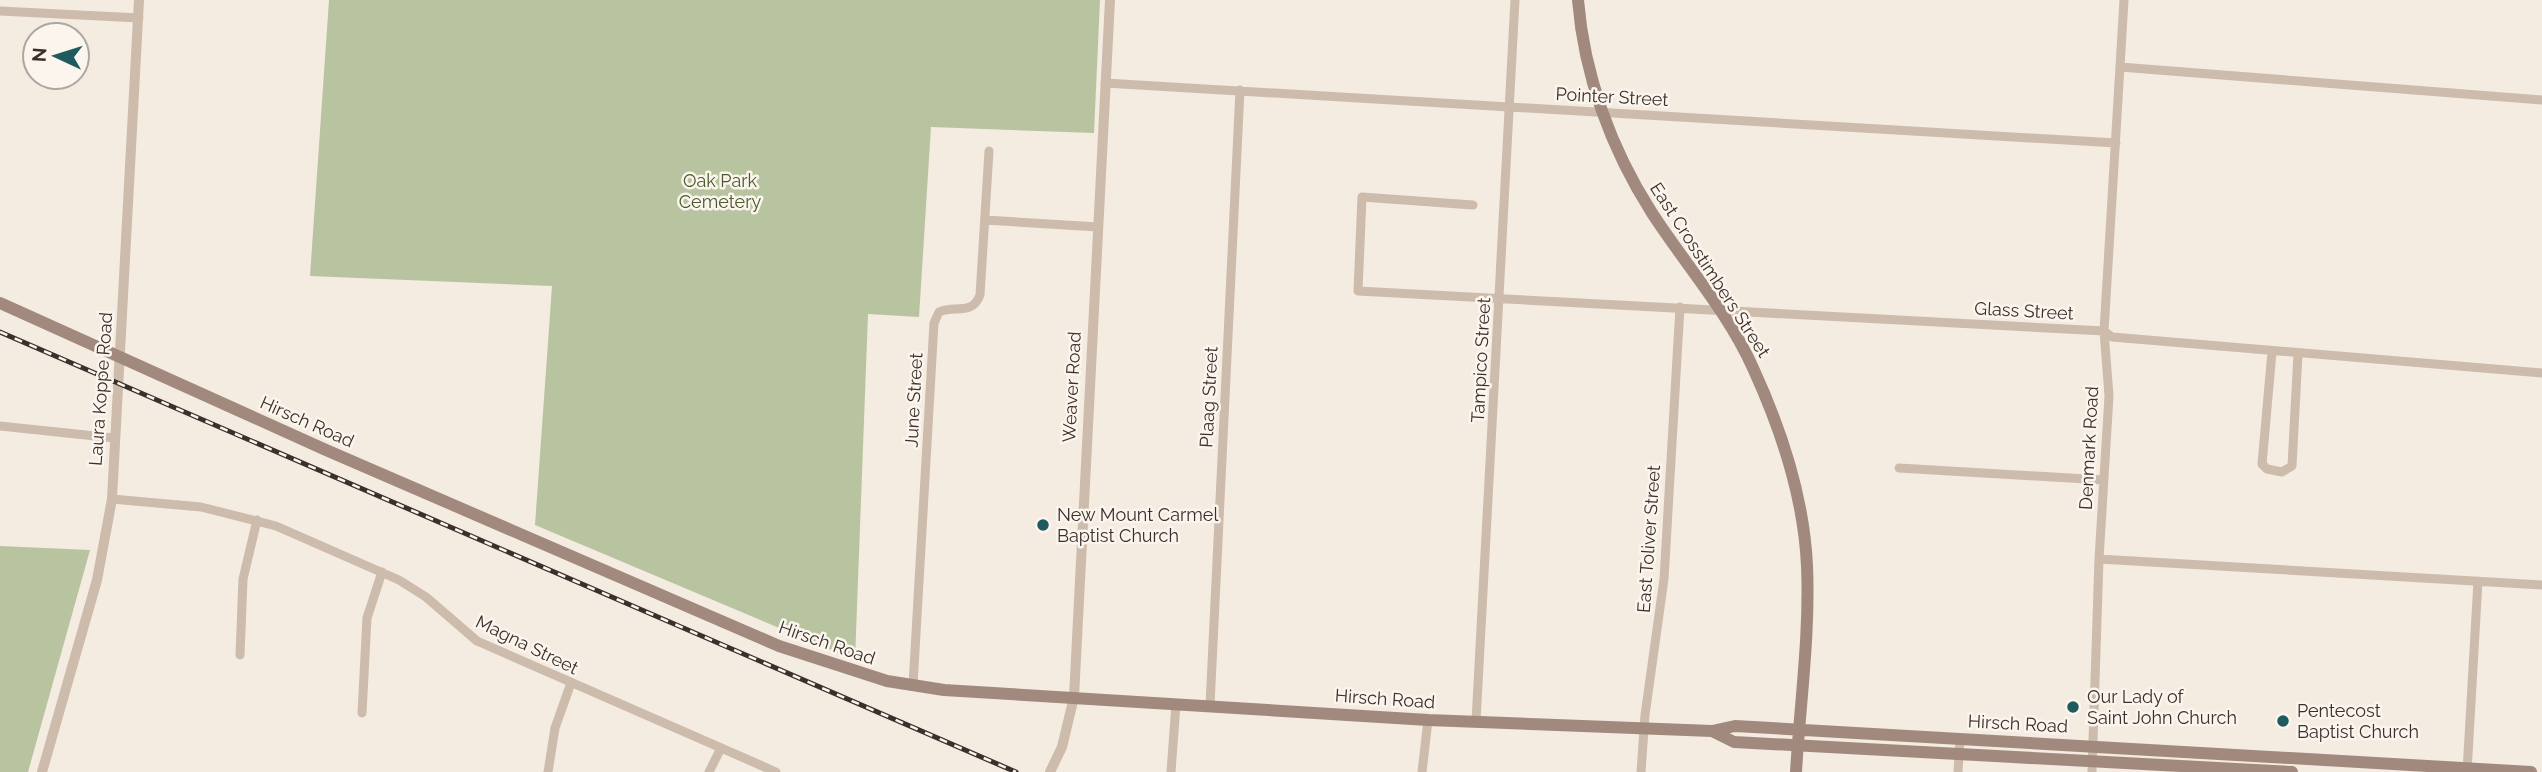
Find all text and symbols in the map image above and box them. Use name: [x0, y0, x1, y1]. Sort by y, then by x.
north arrow: [21, 21, 91, 91]
text: N: [28, 47, 51, 63]
street label: Pointer Street: [1555, 83, 1669, 110]
park label: Oak Park Cemetery: [679, 170, 761, 212]
street label: East Crosstimbers Street: [1646, 178, 1775, 361]
street label: Tampico Street: [1467, 297, 1494, 423]
street label: Glass Street: [1974, 297, 2074, 324]
street label: Laura Koppe Road: [85, 311, 116, 466]
street label: Weaver Road: [1058, 331, 1085, 443]
street label: Plaag Street: [1195, 346, 1222, 448]
street label: June Street: [901, 352, 926, 448]
street label: Denmark Road: [2075, 386, 2102, 510]
street label: Hirsch Road: [257, 392, 357, 452]
street label: East Toliver Street: [1633, 464, 1664, 614]
place label: New Mount Carmel Baptist Church: [1057, 504, 1218, 546]
marker: New Mount Carmel Baptist Church: [1035, 517, 1051, 533]
street label: Magna Street: [473, 611, 582, 678]
street label: Hirsch Road: [776, 616, 878, 669]
street label: Hirsch Road: [1334, 685, 1436, 712]
place label: Our Lady of Saint John Church: [2087, 686, 2237, 728]
marker: Our Lady of Saint John Church: [2065, 699, 2081, 715]
place label: Pentecost Baptist Church: [2297, 700, 2419, 742]
street label: Hirsch Road: [1967, 710, 2069, 737]
marker: Pentecost Baptist Church: [2275, 713, 2291, 729]

